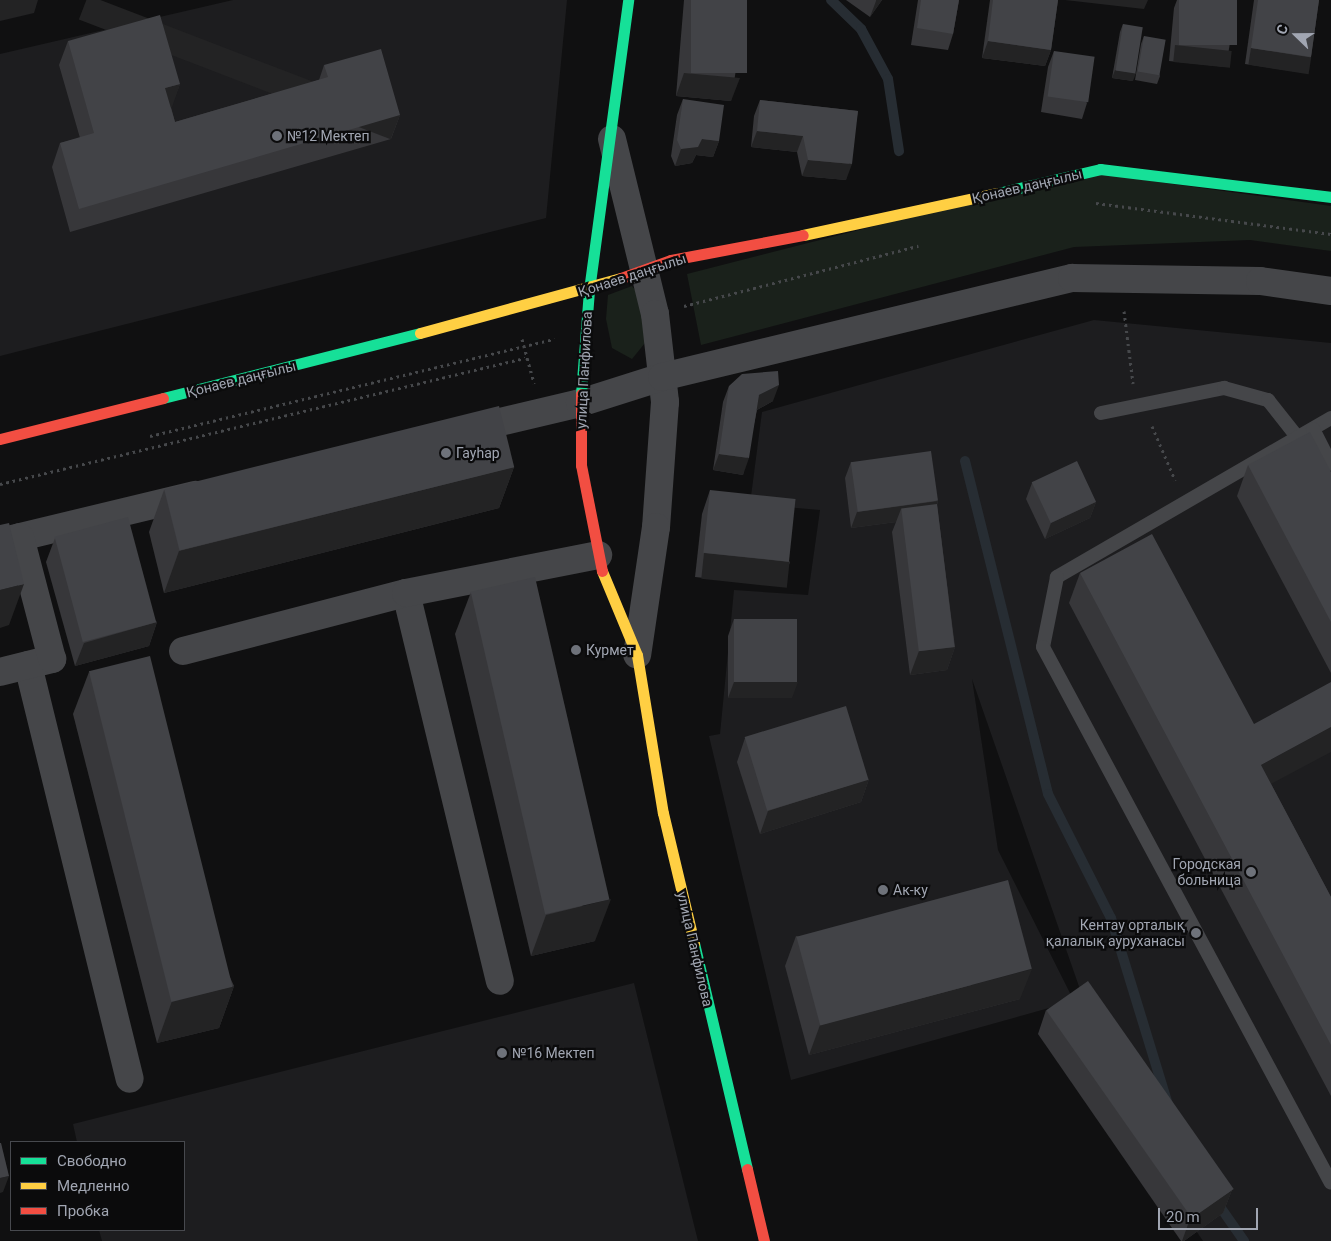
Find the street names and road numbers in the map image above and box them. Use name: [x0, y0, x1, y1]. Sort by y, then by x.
street label: Қонаев даңғылы: [970, 165, 1084, 207]
street label: Қонаев даңғылы: [576, 250, 688, 300]
street label: улица Панфилова: [573, 311, 595, 429]
street label: Қонаев даңғылы: [184, 357, 298, 401]
street label: улица Панфилова: [674, 890, 716, 1008]

